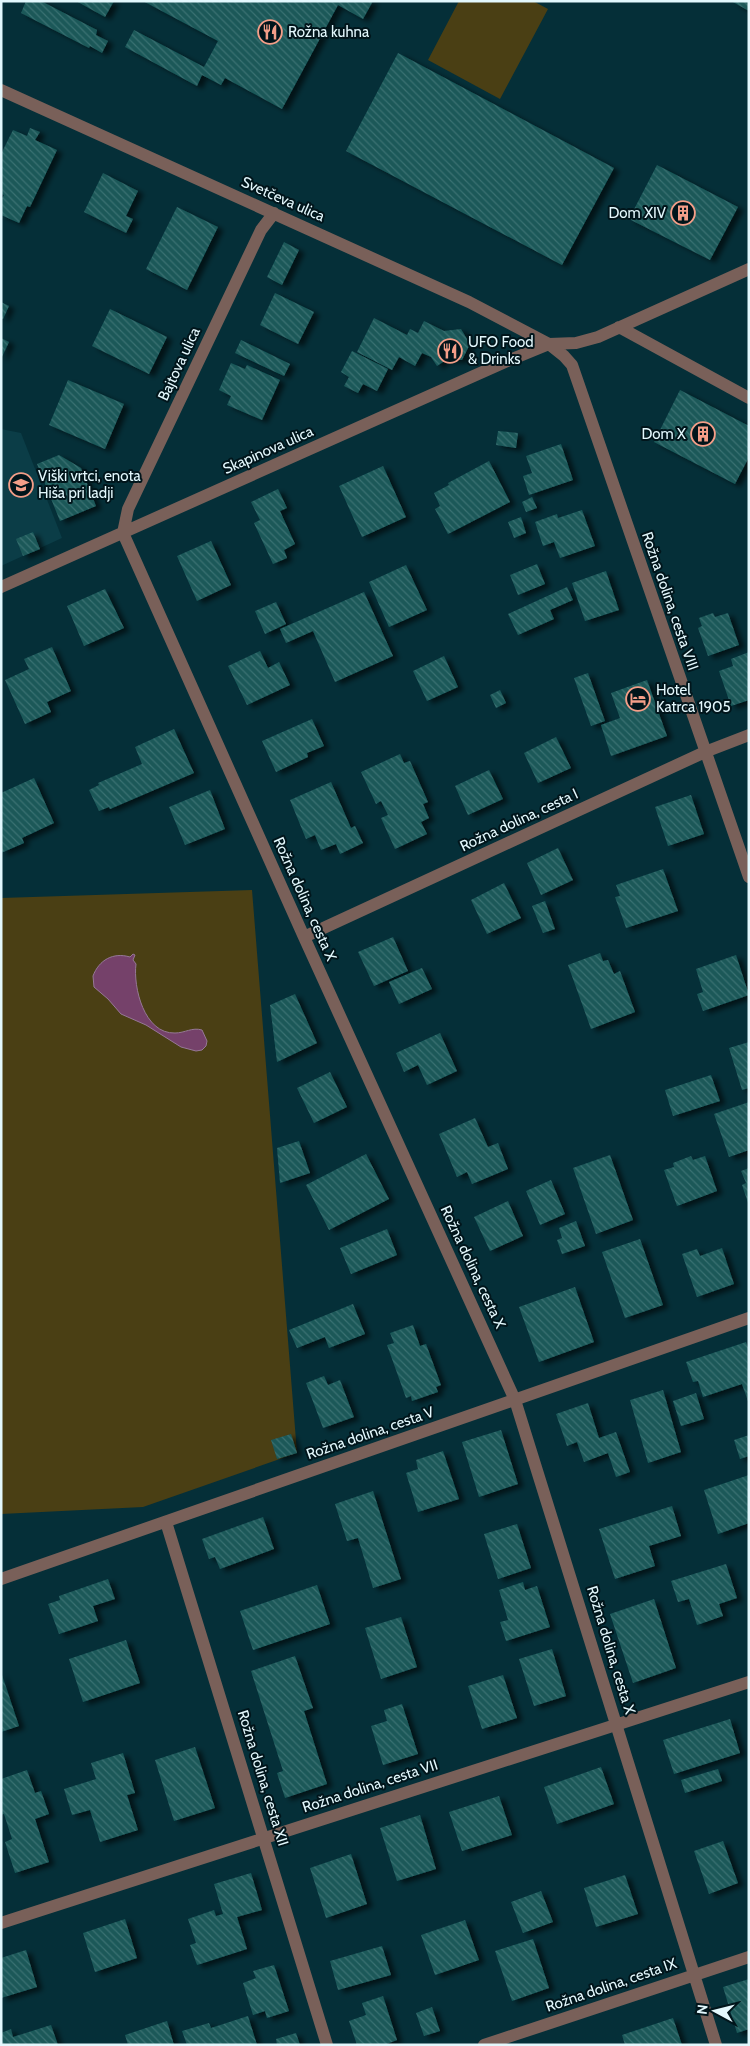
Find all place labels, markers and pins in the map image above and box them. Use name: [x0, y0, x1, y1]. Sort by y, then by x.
restaurant icon: Rožna kuhna: [257, 19, 283, 45]
place label: Rožna kuhna: [288, 23, 370, 41]
building icon: Dom XIV: [670, 200, 696, 226]
place label: Dom XIV: [609, 204, 667, 222]
place label: UFO Food & Drinks: [468, 333, 534, 368]
restaurant icon: UFO Food & Drinks: [437, 338, 463, 364]
building icon: Dom X: [690, 421, 716, 447]
place label: Dom X: [642, 425, 686, 443]
place label: Viški vrtci, enota Hiša pri ladji: [38, 467, 141, 502]
school or university icon: Viški vrtci, enota Hiša pri ladji: [8, 472, 34, 498]
place label: Hotel Katrca 1905: [656, 681, 731, 716]
hotel icon: Hotel Katrca 1905: [625, 686, 651, 712]

